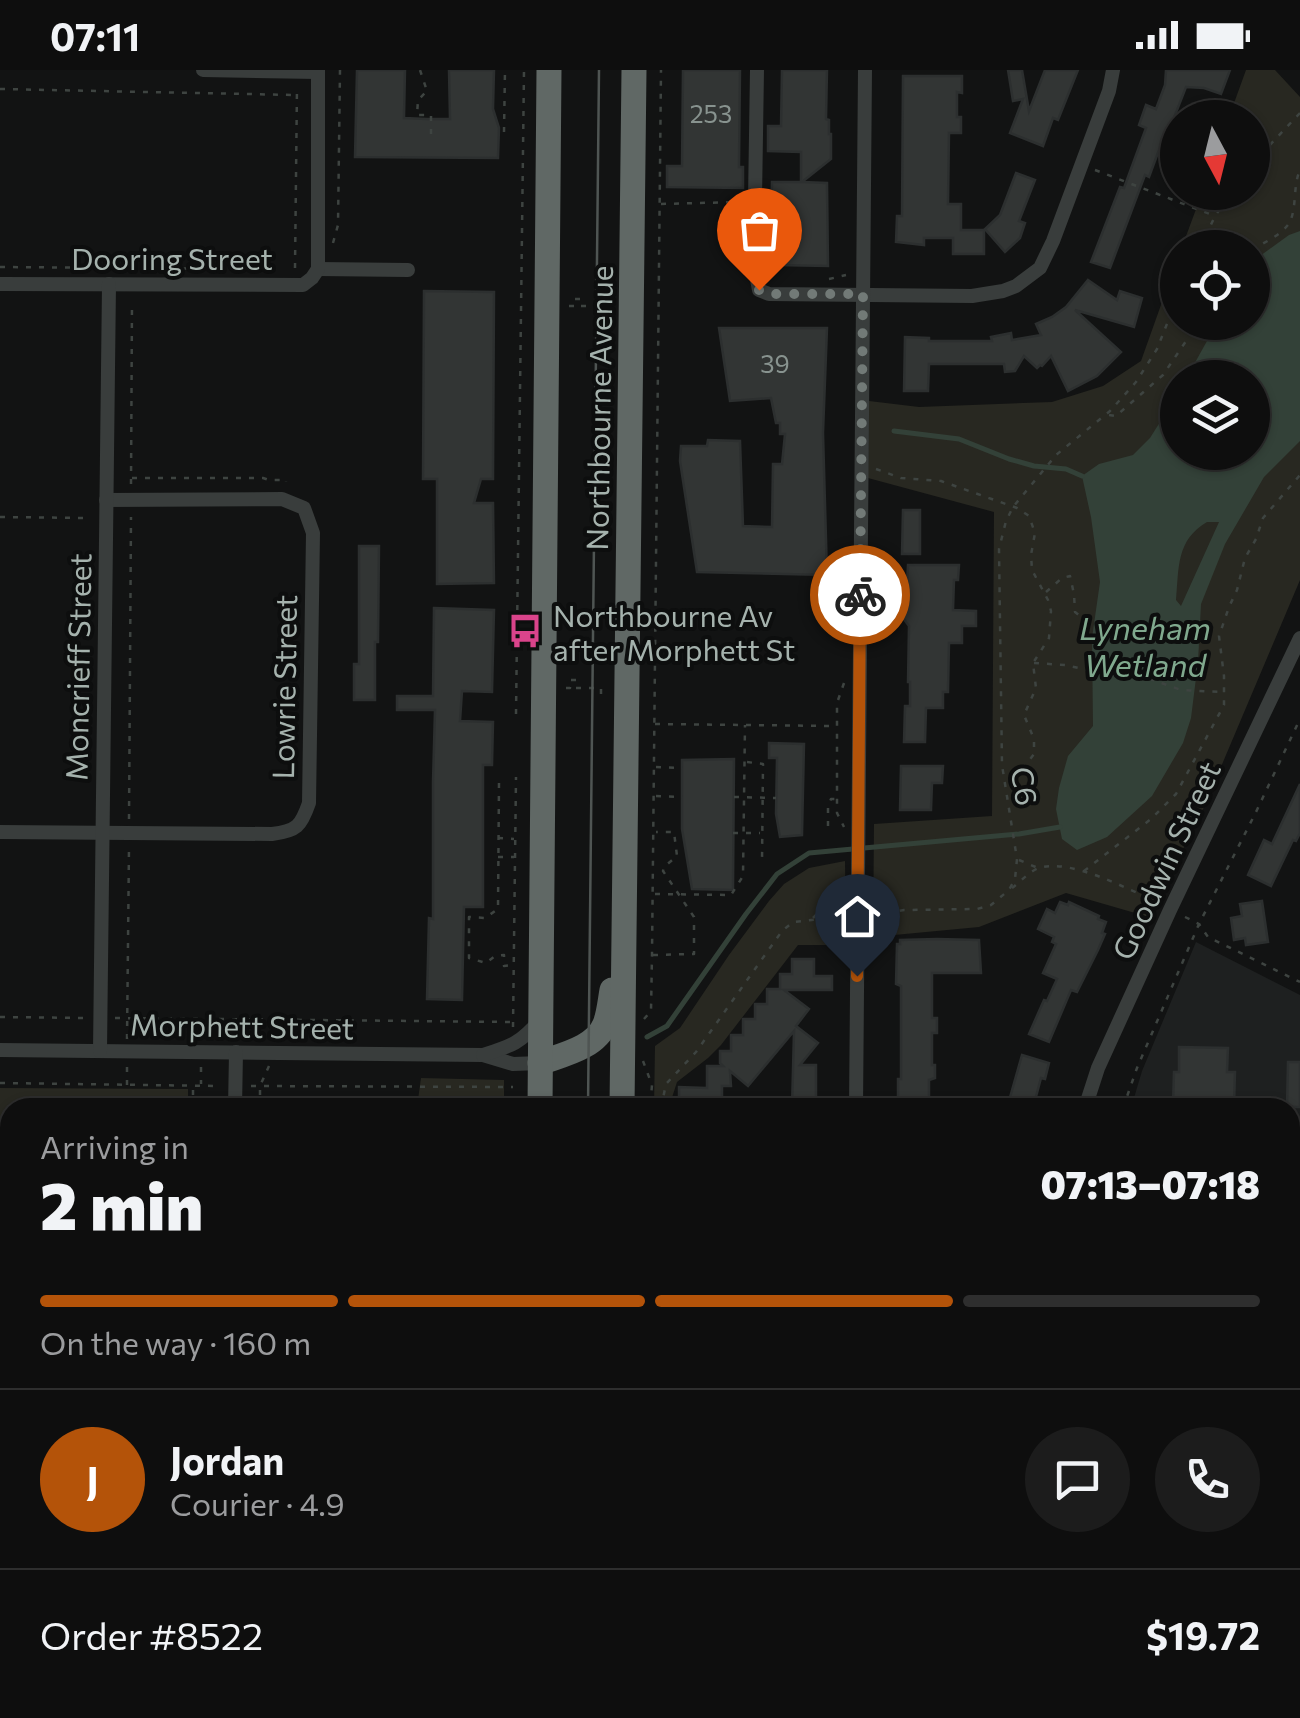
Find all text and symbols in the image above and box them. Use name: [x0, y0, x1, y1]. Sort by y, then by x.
text: 07:11: [50, 12, 140, 59]
house number: 253: [690, 98, 732, 128]
north arrow: [1160, 100, 1270, 210]
map controls: [1160, 100, 1270, 470]
pin: [717, 188, 802, 291]
icon: bag: [732, 203, 787, 258]
button: locate: [1160, 230, 1270, 340]
street label: Dooring Street: [71, 239, 273, 276]
street label: Northbourne Avenue: [577, 265, 619, 551]
house number: 39: [760, 348, 790, 378]
button: layers: [1160, 360, 1270, 470]
courier: [810, 545, 910, 645]
street label: Moncrieff Street: [57, 553, 97, 781]
icon: bike: [833, 568, 888, 623]
street label: Lowrie Street: [263, 594, 303, 780]
place label: Northbourne Av after Morphett St: [553, 596, 795, 667]
water label: Lyneham Wetland: [1079, 607, 1211, 684]
bus stop icon: Northbourne Av after Morphett St: [506, 612, 544, 650]
street label: Goodwin Street: [1103, 755, 1227, 965]
street label: C6: [1005, 764, 1047, 808]
pin: [815, 874, 900, 977]
icon: home: [830, 889, 885, 944]
street label: Morphett Street: [130, 1005, 354, 1045]
text: Arriving in: [40, 1126, 189, 1166]
text: 07:13–07:18: [1041, 1160, 1260, 1207]
text: 2 min: [40, 1164, 203, 1243]
text: On the way · 160 m: [40, 1322, 311, 1362]
button: chat: [1025, 1427, 1130, 1532]
button: phone: [1155, 1427, 1260, 1532]
text: Jordan: [170, 1436, 284, 1483]
text: J: [86, 1456, 99, 1503]
text: Courier · 4.9: [170, 1483, 345, 1523]
text: Order #8522: [40, 1611, 263, 1658]
text: $19.72: [1146, 1611, 1260, 1658]

